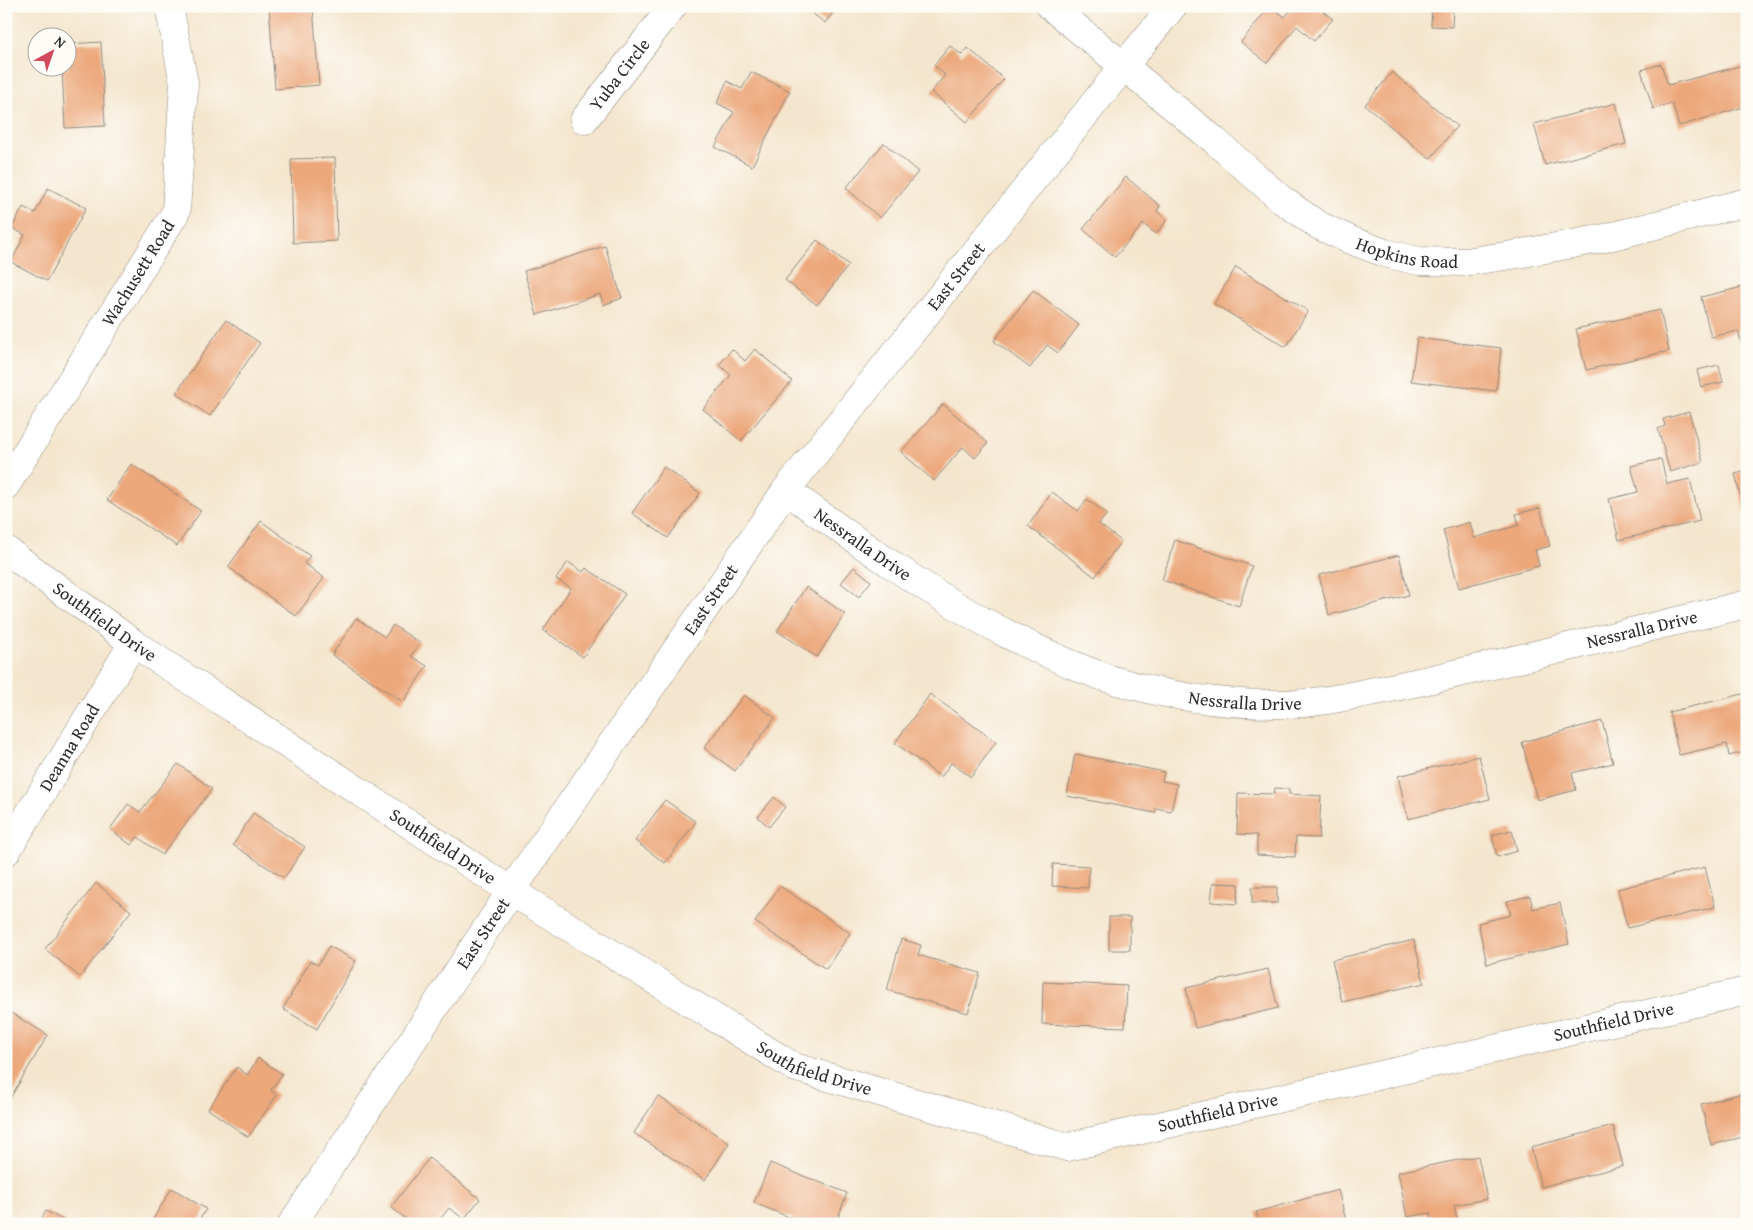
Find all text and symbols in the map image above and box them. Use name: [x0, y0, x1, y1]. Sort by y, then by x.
north arrow: [28, 28, 78, 78]
text: N: [50, 31, 71, 53]
street label: Yuba Circle: [582, 32, 656, 116]
street label: Wachusett Road: [94, 214, 181, 331]
street label: Hopkins Road: [1352, 229, 1459, 275]
street label: East Street: [920, 236, 992, 316]
street label: Nessralla Drive: [809, 501, 917, 587]
street label: East Street: [677, 558, 745, 640]
street label: Southfield Drive: [47, 575, 162, 668]
street label: Nessralla Drive: [1584, 603, 1700, 655]
street label: Nessralla Drive: [1187, 683, 1302, 717]
street label: Deanna Road: [32, 698, 106, 796]
street label: Southfield Drive: [384, 801, 502, 891]
street label: East Street: [449, 891, 517, 974]
street label: Southfield Drive: [1551, 994, 1676, 1048]
street label: Southfield Drive: [751, 1033, 875, 1102]
street label: Southfield Drive: [1155, 1085, 1280, 1139]

